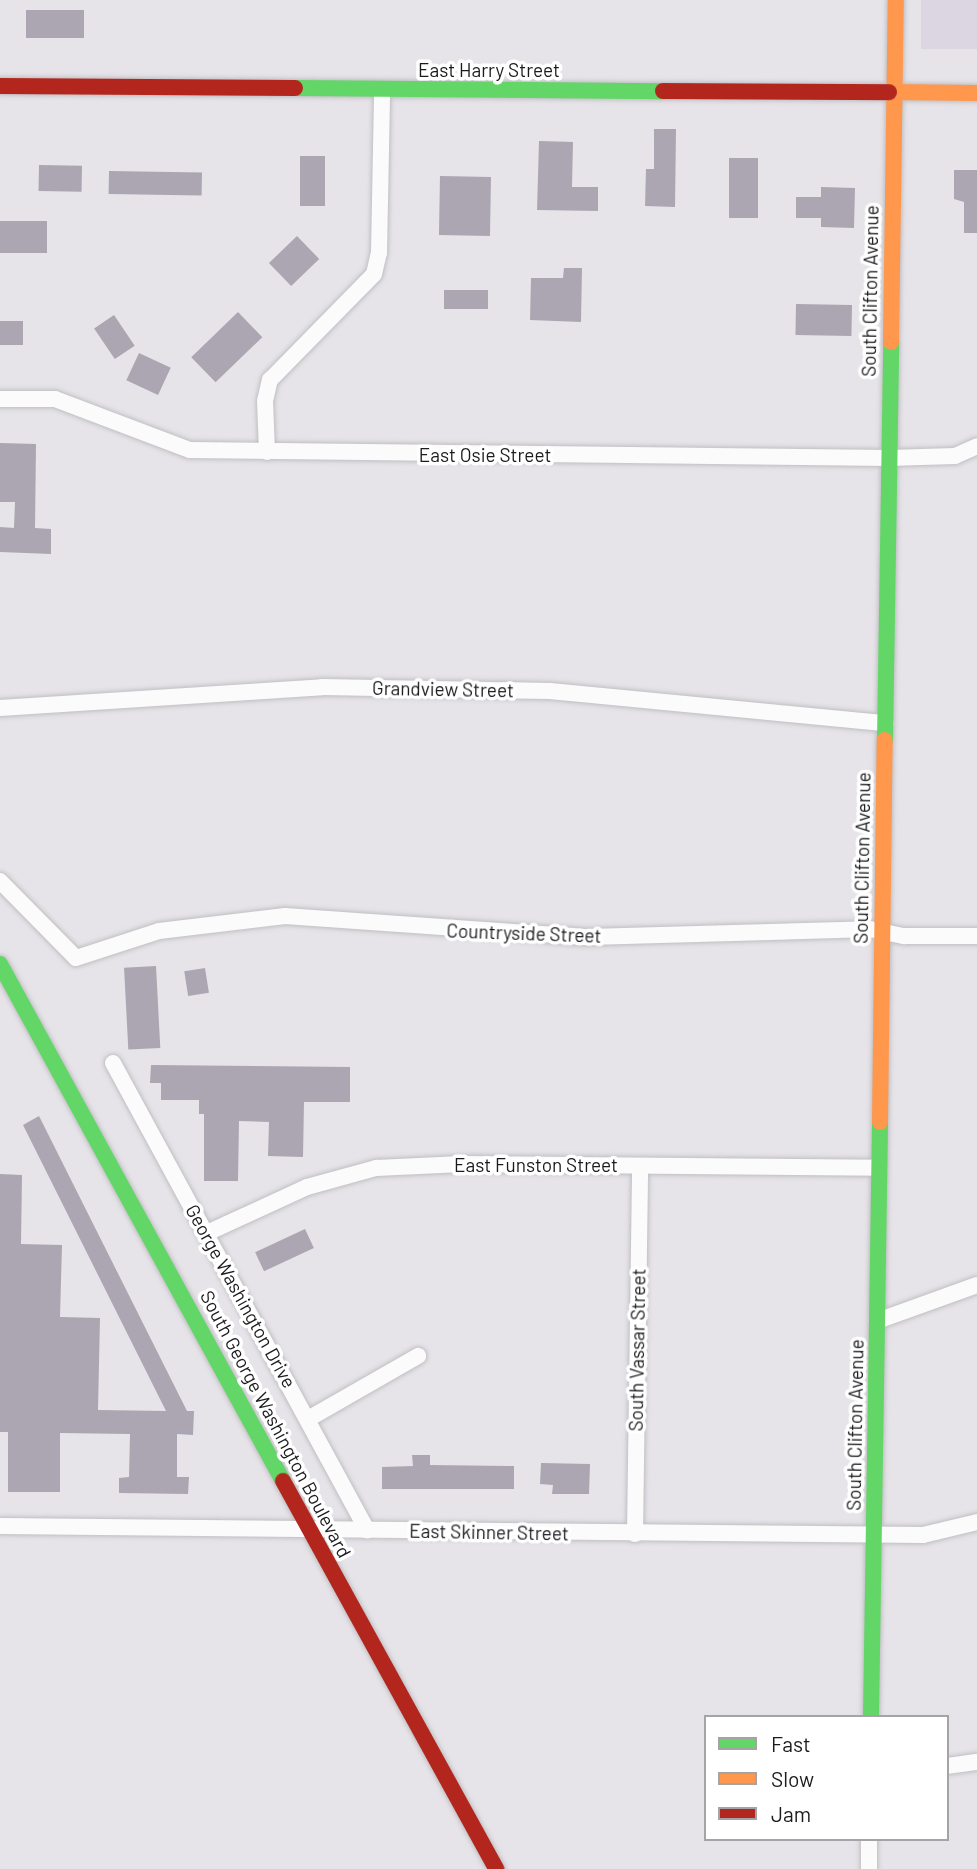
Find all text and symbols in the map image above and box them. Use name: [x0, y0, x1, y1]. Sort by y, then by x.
street label: East Harry Street: [418, 59, 560, 81]
street label: South Clifton Avenue: [857, 205, 883, 377]
street label: East Osie Street: [419, 444, 551, 466]
street label: Grandview Street: [372, 676, 514, 702]
street label: South Clifton Avenue: [849, 772, 875, 944]
street label: Countryside Street: [446, 919, 602, 947]
street label: East Funston Street: [454, 1154, 618, 1176]
street label: George Washington Drive: [181, 1200, 301, 1392]
street label: South Vassar Street: [624, 1268, 650, 1432]
street label: South George Washington Boulevard: [196, 1287, 356, 1561]
street label: South Clifton Avenue: [842, 1339, 868, 1511]
street label: East Skinner Street: [409, 1519, 569, 1545]
legend: [704, 1715, 949, 1841]
text: Fast: [771, 1731, 811, 1756]
text: Slow: [771, 1766, 814, 1791]
text: Jam: [771, 1801, 811, 1826]

